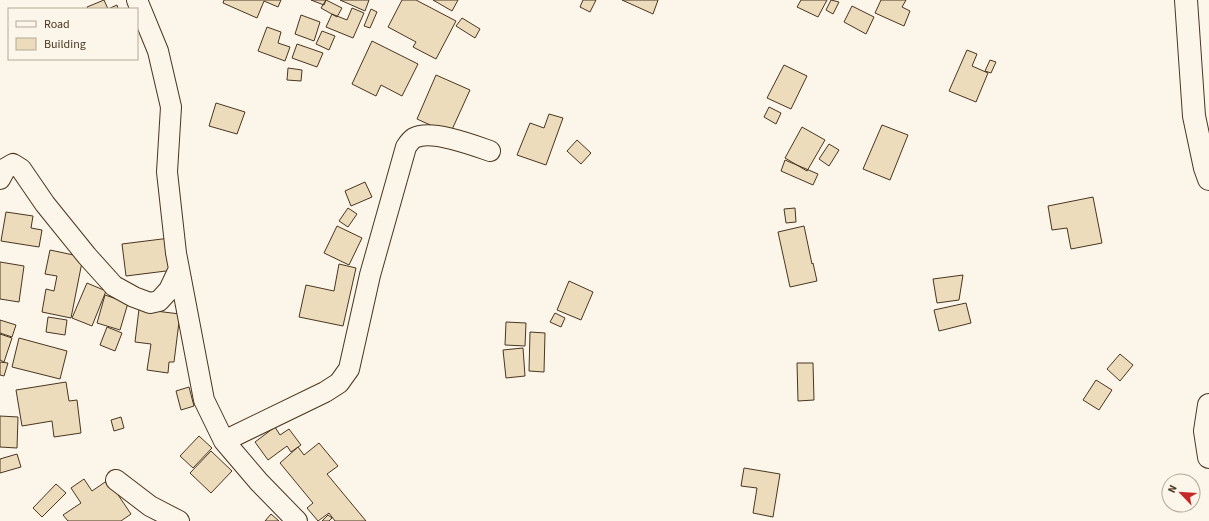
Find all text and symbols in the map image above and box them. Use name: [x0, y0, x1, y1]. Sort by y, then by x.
legend: [8, 8, 138, 60]
text: Road: [44, 16, 70, 33]
text: Building: [44, 36, 86, 53]
north arrow: [1161, 473, 1201, 513]
text: N: [1164, 482, 1181, 495]

